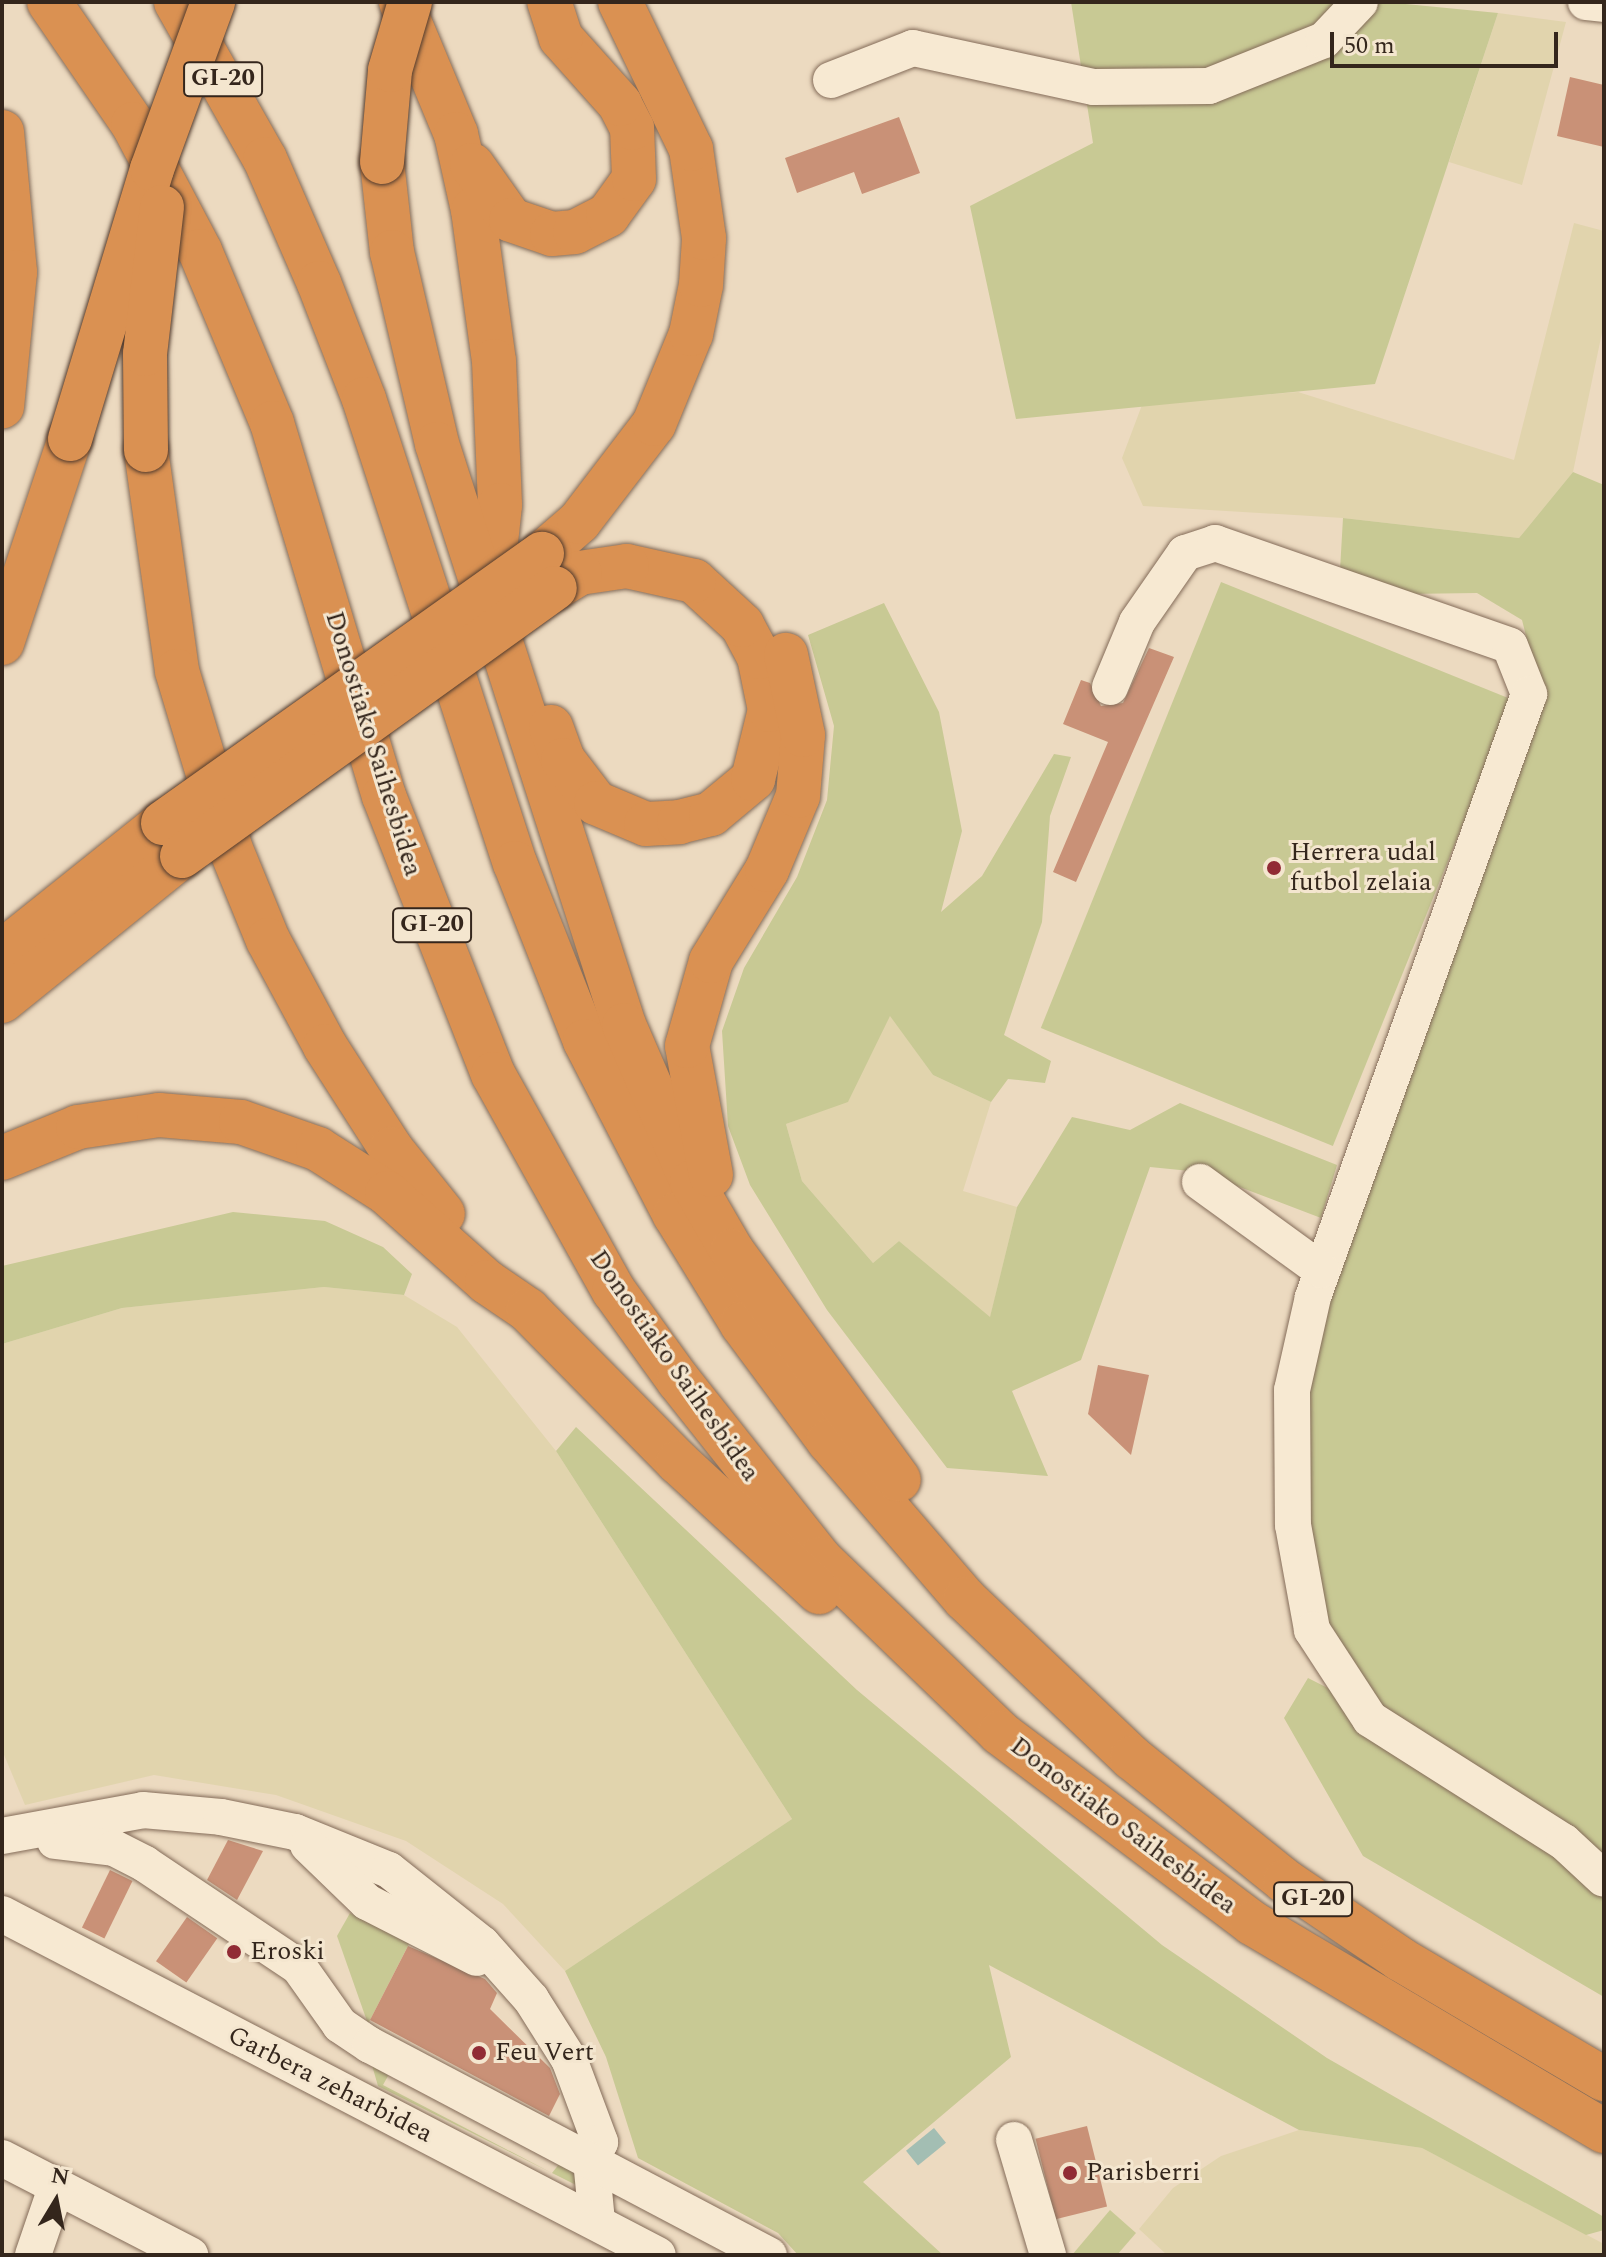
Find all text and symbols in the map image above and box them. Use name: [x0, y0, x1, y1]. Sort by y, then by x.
scale bar: [1334, 16, 1562, 66]
text: 50 m: [1344, 28, 1395, 64]
road number: GI-20: [183, 59, 263, 99]
street label: Donostiako Saihesbidea: [318, 608, 428, 880]
place label: Herrera udal futbol zelaia: [1290, 837, 1436, 898]
marker: Herrera udal futbol zelaia: [1265, 859, 1283, 877]
road number: GI-20: [392, 905, 472, 945]
street label: Donostiako Saihesbidea: [582, 1244, 766, 1488]
street label: Donostiako Saihesbidea: [1004, 1731, 1242, 1921]
road number: GI-20: [1273, 1879, 1353, 1919]
place label: Eroski: [250, 1936, 325, 1968]
marker: Eroski: [225, 1943, 243, 1961]
street label: Garbera zeharbidea: [222, 2020, 438, 2150]
place label: Feu Vert: [495, 2037, 594, 2069]
marker: Feu Vert: [470, 2044, 488, 2062]
place label: Parisberri: [1086, 2157, 1200, 2189]
text: N: [49, 2159, 72, 2195]
north arrow: [16, 2161, 96, 2241]
marker: Parisberri: [1061, 2164, 1079, 2182]

